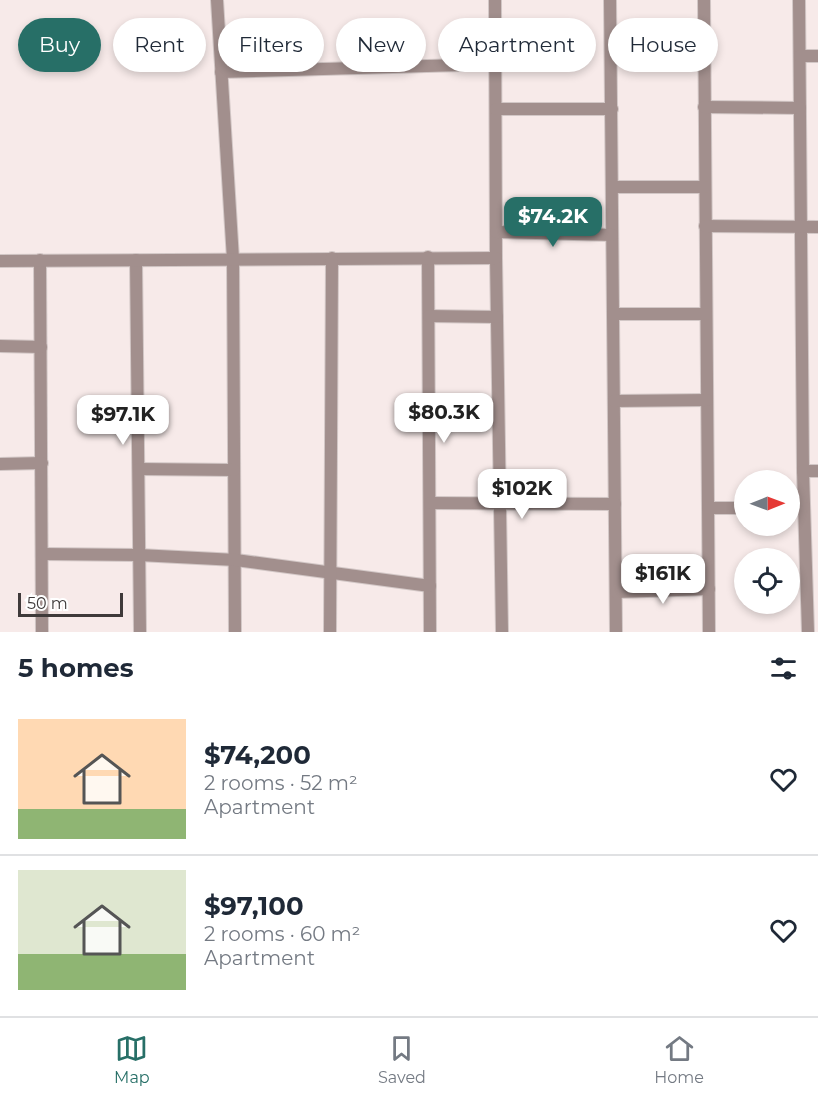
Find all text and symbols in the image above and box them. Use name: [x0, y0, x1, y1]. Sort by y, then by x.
chip: Buy: [18, 18, 101, 72]
chip: Rent: [113, 18, 206, 72]
chip: Filters: [218, 18, 324, 72]
chip: New: [336, 18, 426, 72]
chip: Apartment: [438, 18, 596, 72]
chip: House: [608, 18, 718, 72]
pin: $74.2K: [504, 197, 602, 248]
text: $74.2K: [518, 204, 588, 228]
pin: $80.3K: [395, 393, 493, 444]
pin: $97.1K: [74, 395, 172, 446]
text: $80.3K: [408, 400, 480, 424]
text: $97.1K: [91, 402, 155, 426]
pin: $102K: [480, 469, 564, 520]
north arrow: [734, 470, 800, 536]
map controls: [734, 470, 800, 614]
text: $102K: [492, 476, 552, 500]
button: locate: [734, 548, 800, 614]
pin: $161K: [621, 554, 705, 605]
text: $161K: [635, 561, 691, 585]
scale bar: [18, 590, 123, 618]
text: 50 m: [27, 594, 68, 613]
text: 5 homes: [18, 652, 134, 684]
icon: filters: [767, 652, 800, 685]
text: $74,200: [204, 739, 311, 771]
icon: home: [66, 743, 138, 815]
icon: heart: [767, 763, 800, 796]
text: 2 rooms · 52 m²: [204, 771, 358, 795]
text: Apartment: [204, 795, 315, 819]
text: $97,100: [204, 890, 304, 922]
icon: home: [66, 894, 138, 966]
icon: heart: [767, 914, 800, 947]
text: 2 rooms · 60 m²: [204, 922, 360, 946]
text: Apartment: [204, 946, 315, 970]
tab: Map: [114, 1032, 150, 1087]
tab: Saved: [378, 1032, 426, 1087]
tab: Home: [654, 1032, 704, 1087]

